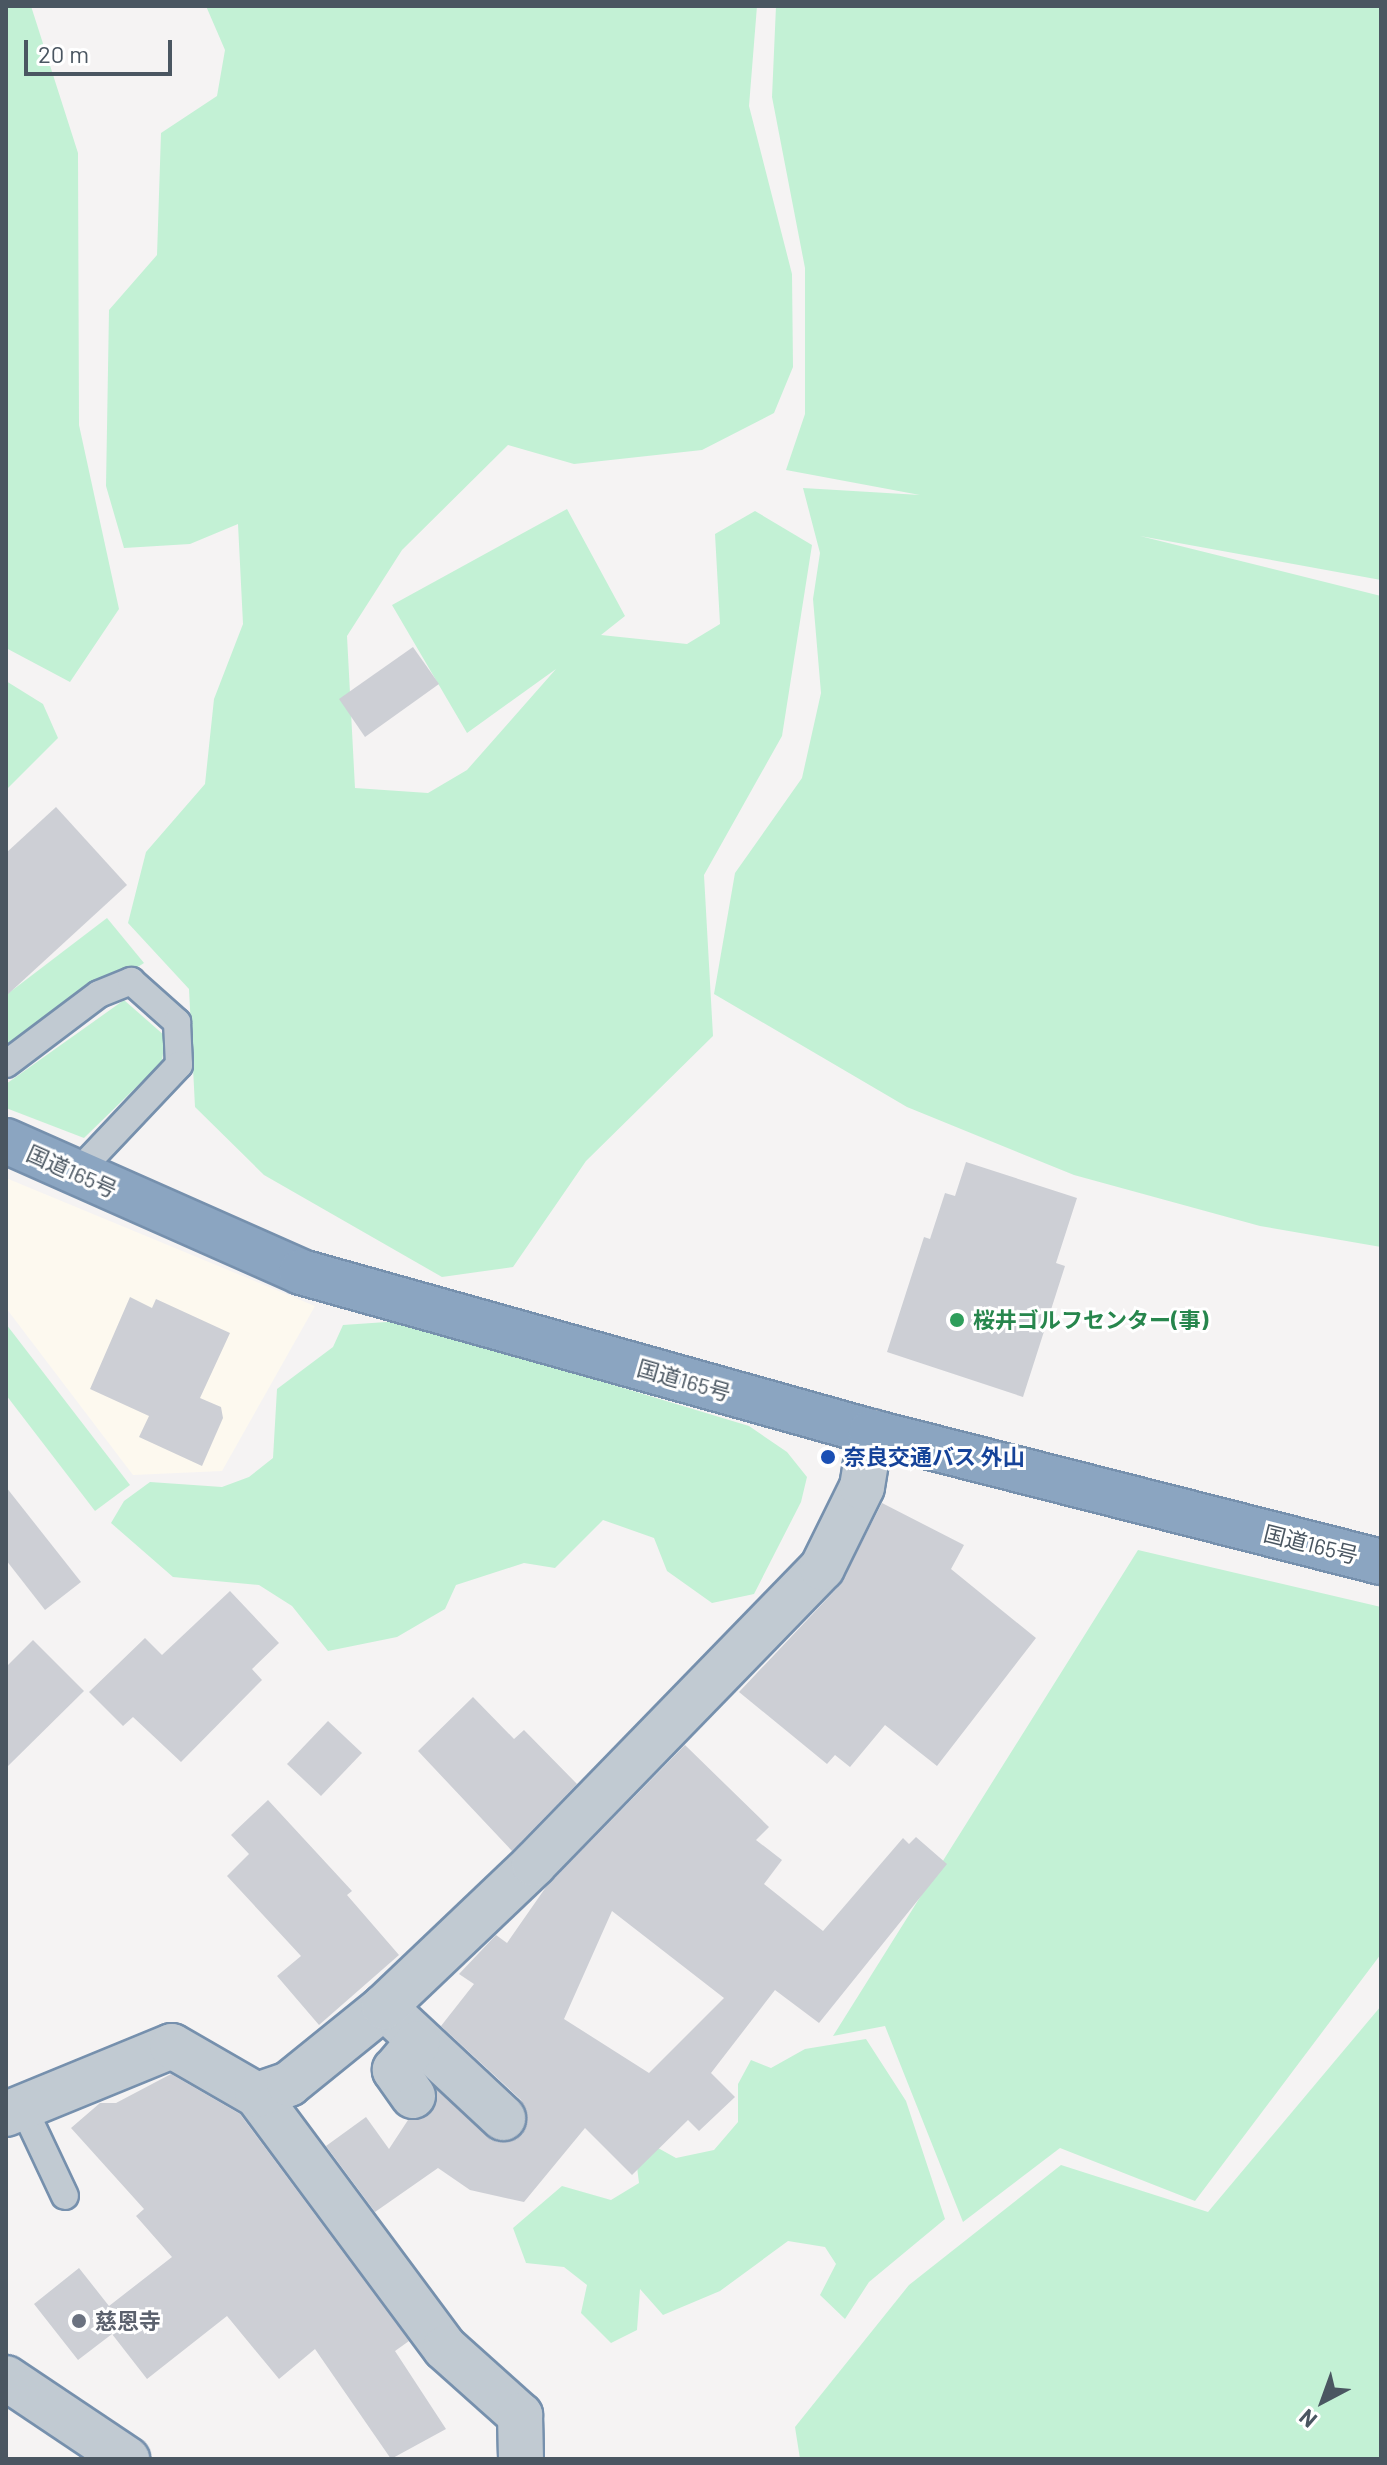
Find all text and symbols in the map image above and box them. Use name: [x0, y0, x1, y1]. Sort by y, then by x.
scale bar: [28, 24, 176, 74]
text: 20 m: [38, 39, 89, 68]
street label: 国道165号: [23, 1139, 121, 1203]
place label: 桜井ゴルフセンター(事): [973, 1307, 1208, 1333]
marker: 桜井ゴルフセンター(事): [948, 1311, 966, 1329]
street label: 国道165号: [634, 1354, 734, 1406]
place label: 奈良交通バス 外山: [844, 1444, 1024, 1470]
marker: 奈良交通バス 外山: [819, 1448, 837, 1466]
street label: 国道165号: [1261, 1520, 1361, 1568]
place label: 慈恩寺: [95, 2308, 161, 2334]
marker: 慈恩寺: [70, 2312, 88, 2330]
north arrow: [1283, 2361, 1363, 2441]
text: N: [1293, 2405, 1321, 2434]

